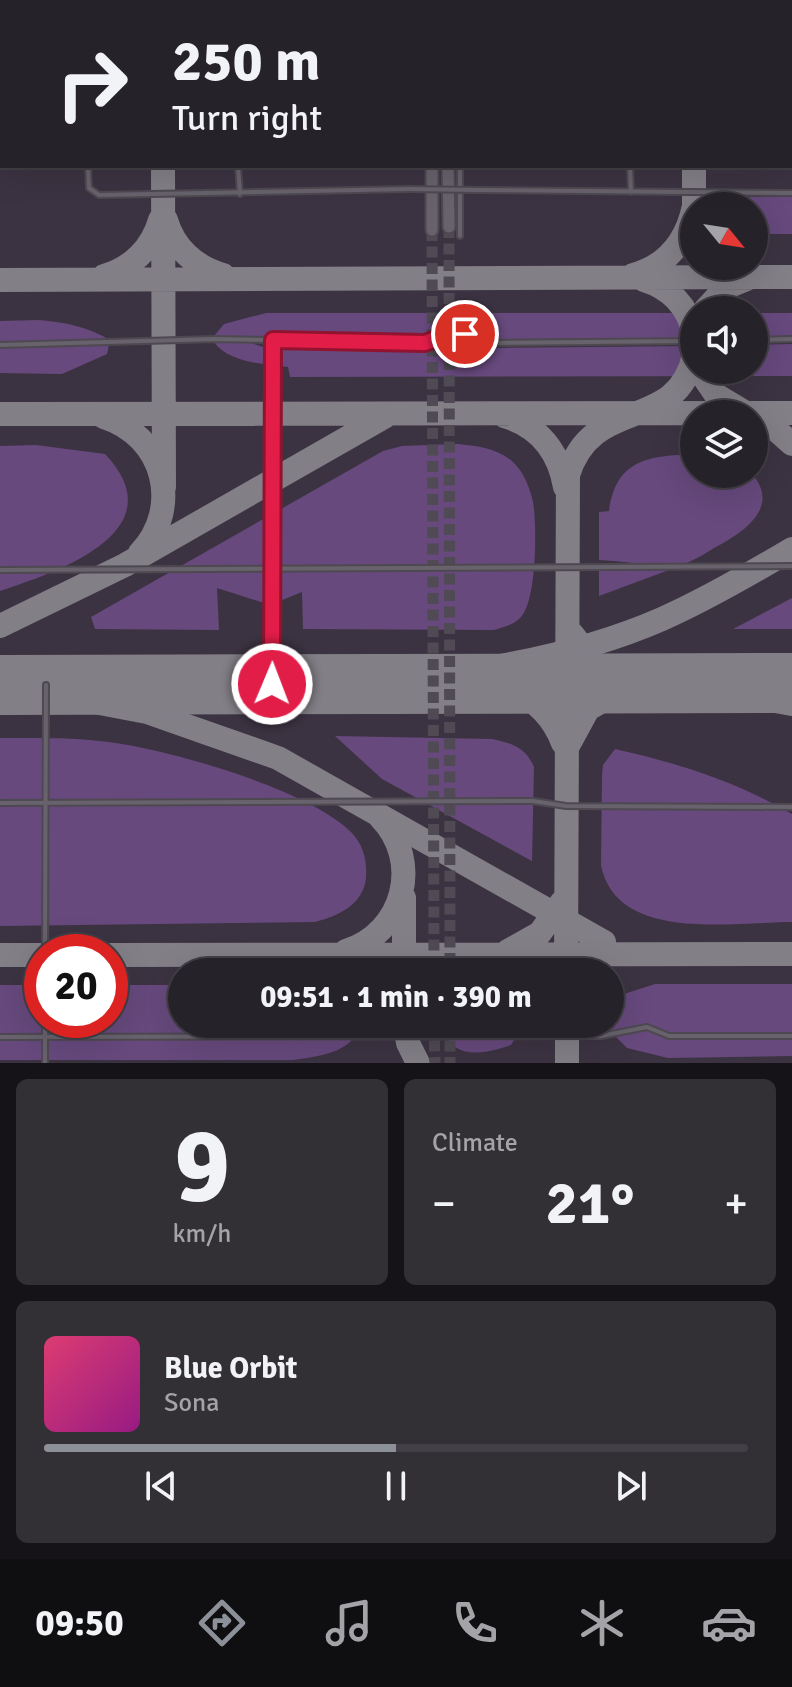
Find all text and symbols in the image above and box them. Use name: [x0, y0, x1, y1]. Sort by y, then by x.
text: 250 m: [172, 27, 320, 96]
icon: right: [40, 32, 144, 136]
text: Turn right: [172, 96, 322, 141]
north arrow: [680, 192, 768, 280]
map controls: [680, 192, 768, 488]
button: sound: [680, 296, 768, 384]
pin: [431, 300, 499, 368]
icon: arrive: [443, 312, 487, 356]
button: layers: [680, 400, 768, 488]
position arrow: [230, 642, 314, 726]
speed limit sign: 20: [24, 934, 128, 1038]
text: 09:51 · 1 min · 390 m: [260, 979, 532, 1016]
text: 9: [174, 1102, 230, 1230]
text: Climate: [432, 1127, 518, 1159]
text: 21°: [546, 1167, 634, 1241]
text: −: [432, 1177, 456, 1231]
text: +: [724, 1177, 748, 1231]
text: km/h: [173, 1218, 231, 1250]
text: Blue Orbit: [164, 1350, 297, 1387]
text: Sona: [164, 1387, 219, 1419]
icon: previous: [139, 1464, 183, 1508]
icon: pause: [374, 1464, 418, 1508]
icon: next: [609, 1464, 653, 1508]
icon: directions: [194, 1595, 250, 1651]
icon: music: [321, 1595, 377, 1651]
icon: phone: [447, 1595, 503, 1651]
icon: climate: [574, 1595, 630, 1651]
icon: car: [701, 1595, 757, 1651]
text: 09:50: [35, 1601, 124, 1646]

